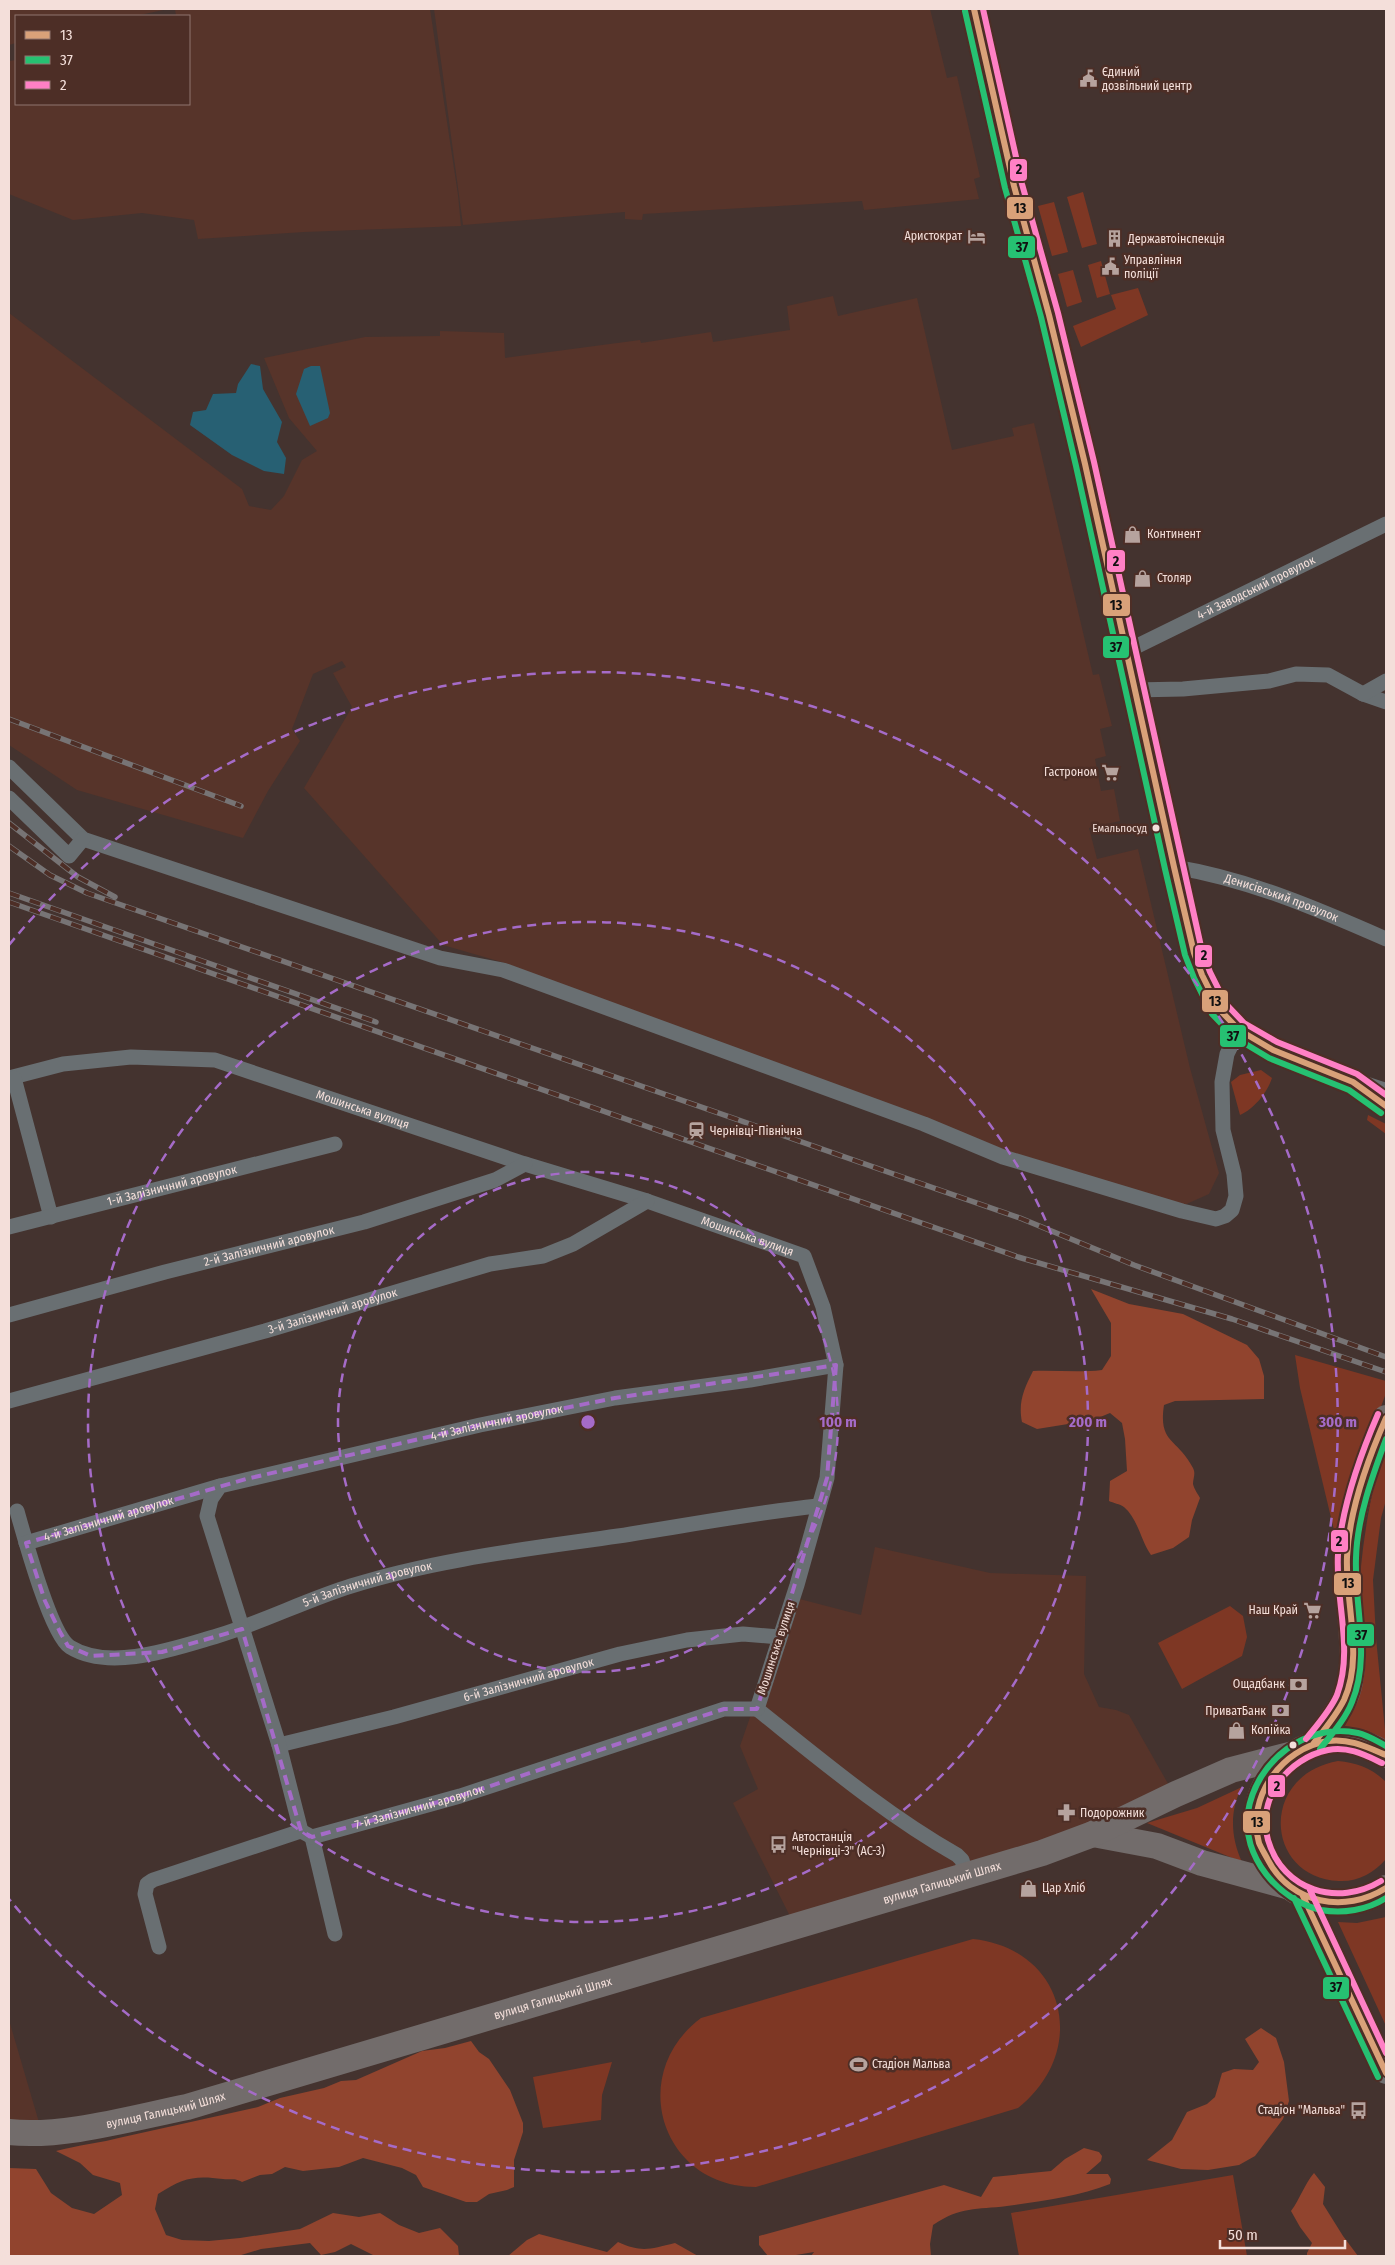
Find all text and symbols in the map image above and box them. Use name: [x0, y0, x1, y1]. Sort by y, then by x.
legend: [15, 15, 190, 105]
text: 13: [60, 26, 73, 44]
text: 37: [60, 51, 73, 69]
place label: Єдиний дозвільний центр: [1102, 65, 1192, 93]
public building icon: Єдиний дозвільний центр: [1078, 69, 1098, 89]
text: 2: [60, 76, 67, 94]
line badge: 2: [1009, 158, 1028, 182]
text: 2: [1015, 161, 1023, 178]
line badge: 13: [1006, 196, 1034, 220]
text: 13: [1014, 200, 1027, 217]
hotel icon: Аристократ: [966, 226, 986, 246]
place label: Аристократ: [904, 229, 962, 243]
building icon: Державтоінспекція: [1104, 229, 1124, 249]
place label: Державтоінспекція: [1127, 232, 1225, 246]
line badge: 37: [1007, 235, 1036, 259]
text: 37: [1015, 239, 1028, 256]
place label: Управління поліції: [1123, 253, 1182, 281]
public building icon: Управління поліції: [1100, 257, 1120, 277]
shop icon: Континент: [1123, 524, 1143, 544]
place label: Континент: [1147, 527, 1201, 541]
line badge: 2: [1106, 549, 1126, 573]
text: 2: [1112, 553, 1120, 570]
street label: 4-й Заводський провулок: [1195, 553, 1318, 623]
shop icon: Столяр: [1133, 568, 1153, 588]
place label: Столяр: [1157, 571, 1192, 585]
line badge: 13: [1102, 593, 1131, 617]
text: 13: [1110, 597, 1123, 614]
line badge: 37: [1102, 635, 1130, 659]
text: 37: [1109, 639, 1122, 656]
supermarket icon: Гастроном: [1101, 762, 1121, 782]
place label: Гастроном: [1044, 765, 1097, 779]
place label: Емальпосуд: [1092, 822, 1147, 835]
marker: Емальпосуд: [1151, 823, 1161, 833]
street label: Денисівський провулок: [1222, 871, 1341, 925]
line badge: 2: [1194, 944, 1213, 968]
text: 2: [1200, 947, 1208, 964]
line badge: 13: [1201, 989, 1229, 1013]
text: 13: [1209, 993, 1222, 1010]
line badge: 37: [1219, 1024, 1247, 1048]
text: 37: [1226, 1028, 1239, 1045]
street label: Мошинська вулиця: [314, 1087, 411, 1132]
station icon: Чернівці-Північна: [686, 1121, 706, 1141]
place label: Чернівці-Північна: [710, 1124, 802, 1138]
street label: 1-й Залізничний аровулок: [105, 1162, 238, 1209]
street label: Мошинська вулиця: [699, 1213, 796, 1259]
street label: 2-й Залізничний аровулок: [202, 1223, 336, 1269]
street label: 3-й Залізничний аровулок: [266, 1285, 399, 1337]
street label: 4-й Залізничний аровулок: [429, 1402, 564, 1443]
centre of rings: [579, 1413, 597, 1431]
text: 100 m: [819, 1413, 857, 1431]
text: 200 m: [1068, 1413, 1107, 1431]
text: 300 m: [1318, 1413, 1357, 1431]
street label: 4-й Залізничний аровулок: [42, 1493, 175, 1544]
line badge: 2: [1330, 1529, 1349, 1553]
text: 2: [1335, 1533, 1343, 1550]
street label: 5-й Залізничний аровулок: [301, 1558, 433, 1610]
line badge: 13: [1333, 1572, 1362, 1596]
text: 13: [1342, 1575, 1355, 1592]
street label: Мошинська вулиця: [754, 1600, 798, 1696]
supermarket icon: Наш Край: [1302, 1600, 1322, 1620]
place label: Наш Край: [1248, 1603, 1298, 1617]
line badge: 37: [1346, 1623, 1375, 1647]
text: 37: [1354, 1627, 1367, 1644]
street label: 6-й Залізничний аровулок: [462, 1655, 596, 1704]
bank icon: Ощадбанк: [1289, 1674, 1309, 1694]
place label: Ощадбанк: [1233, 1677, 1285, 1691]
bank icon: ПриватБанк: [1270, 1701, 1290, 1721]
place label: ПриватБанк: [1205, 1704, 1266, 1718]
shop icon: Копійка: [1227, 1720, 1247, 1740]
place label: Копійка: [1251, 1723, 1291, 1737]
unlabelled marker: [1288, 1740, 1298, 1750]
line badge: 2: [1267, 1774, 1286, 1798]
text: 2: [1273, 1778, 1281, 1795]
street label: 7-й Залізничний аровулок: [353, 1782, 486, 1832]
pharmacy icon: Подорожник: [1056, 1803, 1076, 1823]
place label: Подорожник: [1080, 1806, 1145, 1820]
line badge: 13: [1242, 1810, 1271, 1834]
text: 13: [1251, 1814, 1264, 1831]
place label: Автостанція "Чернівці-3" (АС-3): [792, 1830, 885, 1858]
bus stop icon: Автостанція "Чернівці-3" (АС-3): [768, 1834, 788, 1854]
street label: вулиця Галицький Шлях: [881, 1858, 1003, 1907]
shop icon: Цар Хліб: [1018, 1878, 1038, 1898]
place label: Цар Хліб: [1042, 1881, 1086, 1895]
street label: вулиця Галицький Шлях: [492, 1974, 614, 2022]
line badge: 37: [1322, 1976, 1350, 2000]
text: 37: [1329, 1979, 1342, 1996]
sports icon: Стадіон Мальва: [848, 2054, 868, 2074]
place label: Стадіон Мальва: [872, 2057, 950, 2071]
street label: вулиця Галицький Шлях: [105, 2089, 228, 2131]
bus stop icon: Стадіон "Мальва": [1349, 2100, 1369, 2120]
place label: Стадіон "Мальва": [1258, 2103, 1345, 2117]
scale bar: [1220, 2218, 1345, 2250]
text: 50 m: [1228, 2226, 1258, 2244]

